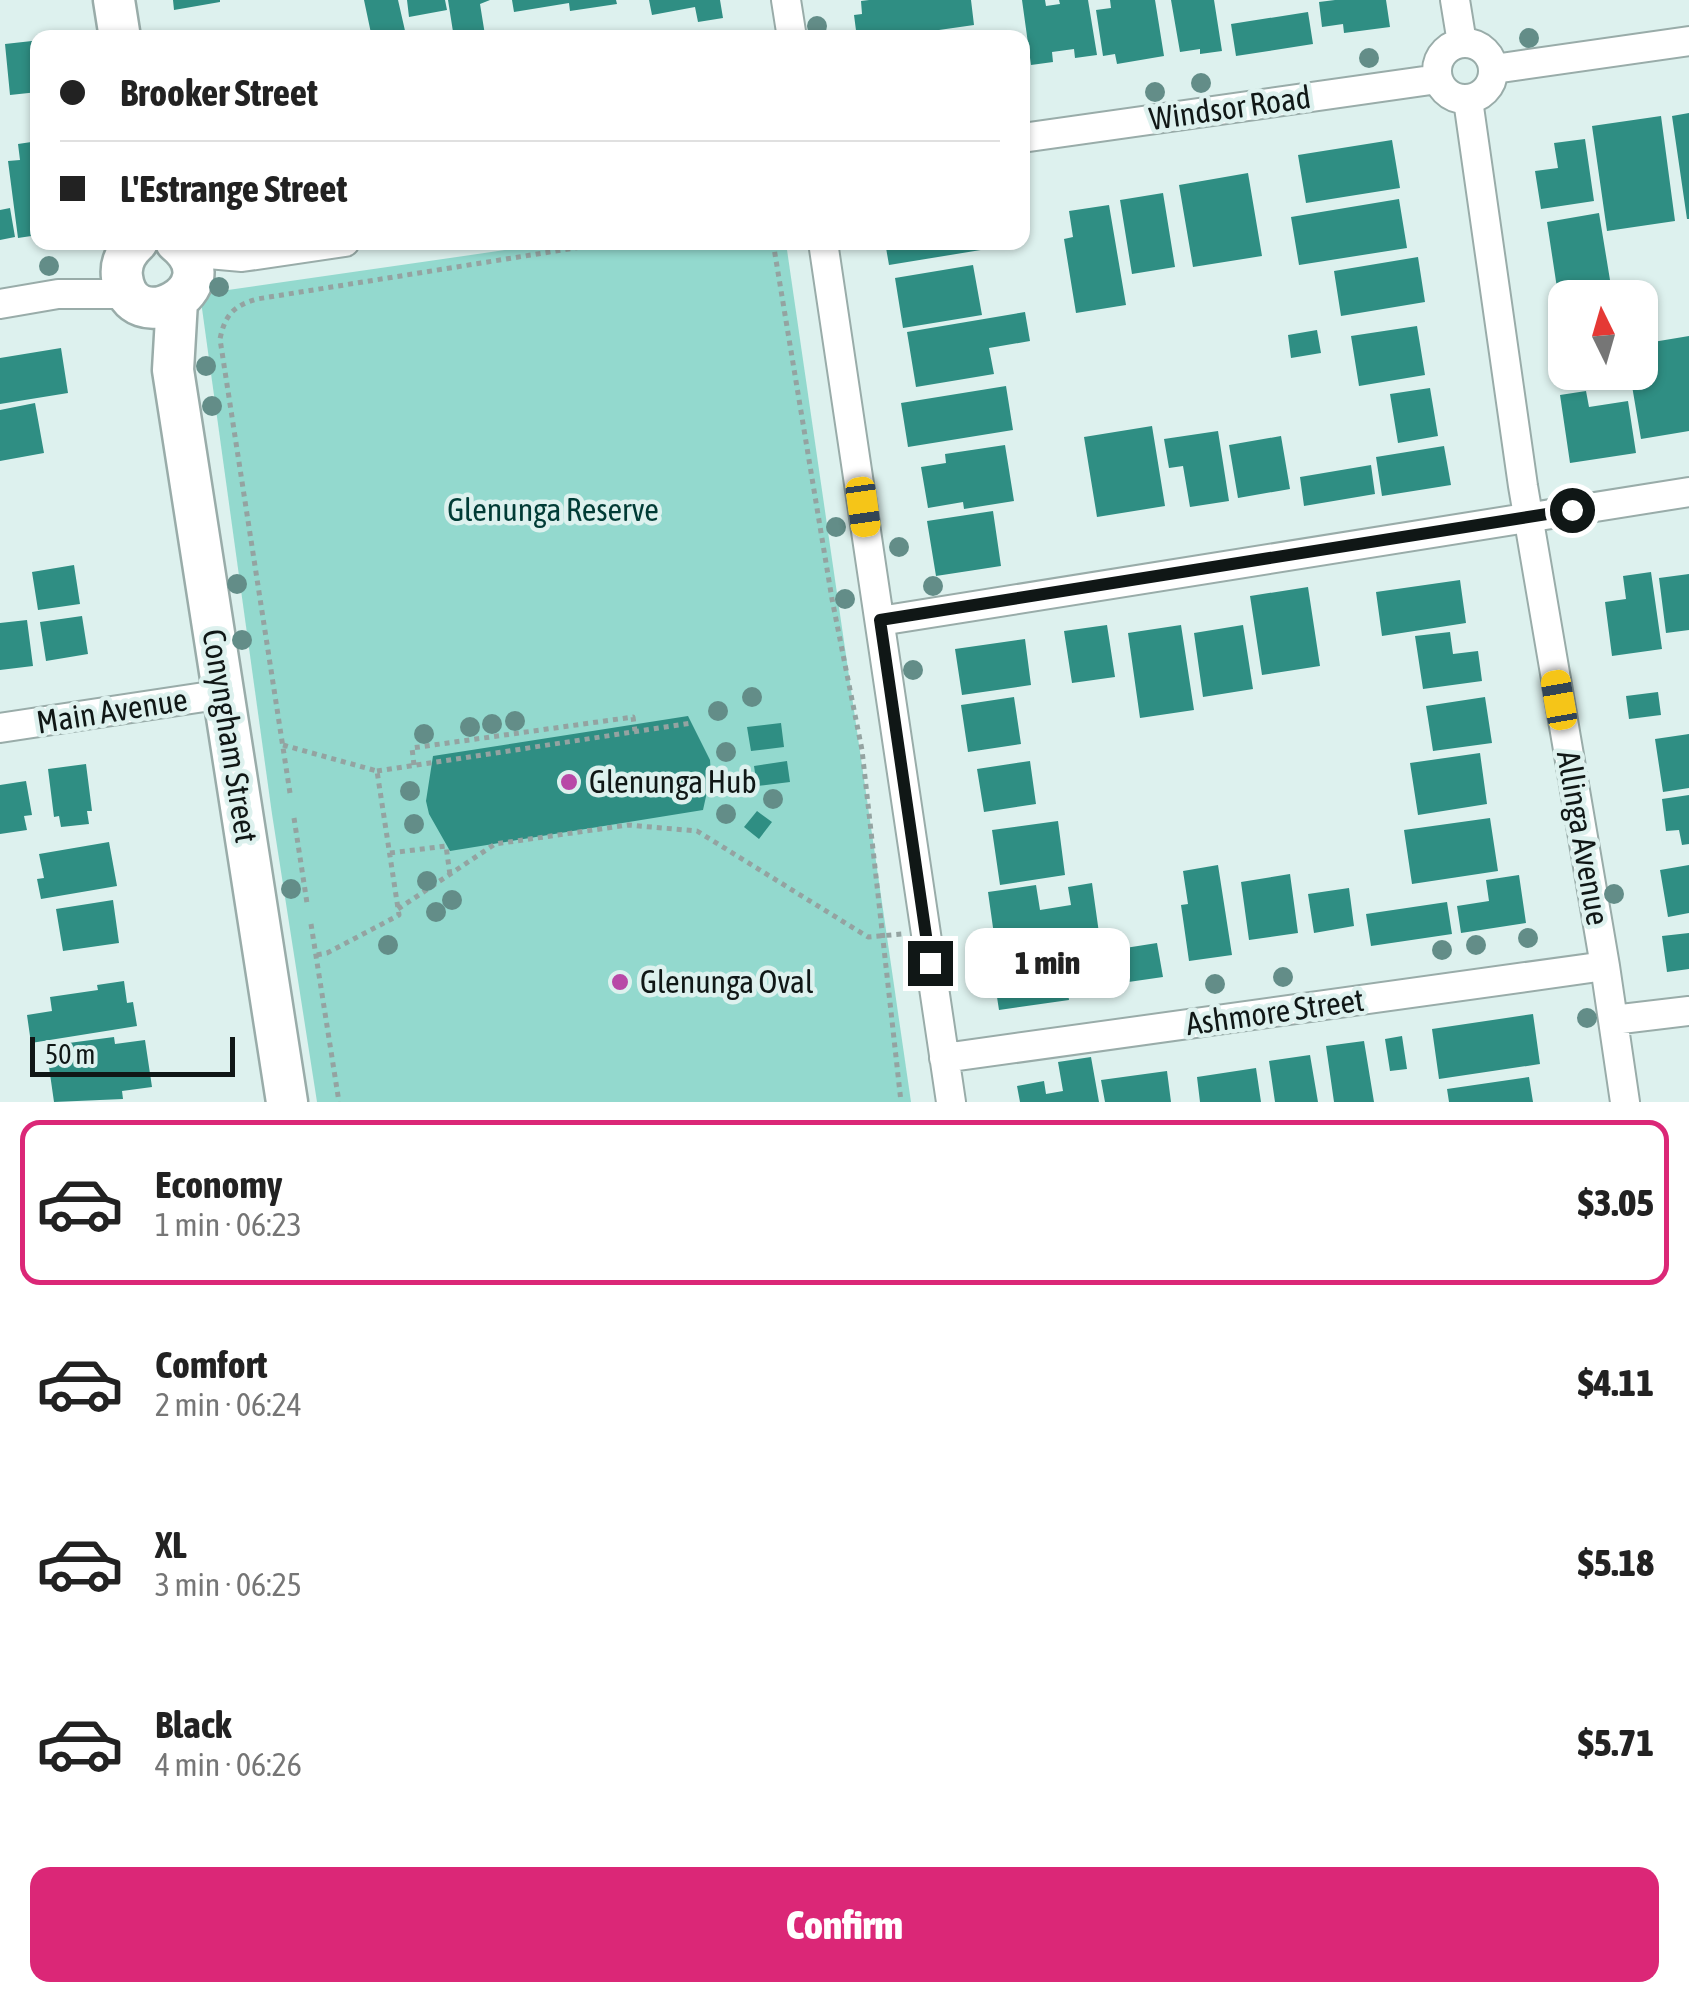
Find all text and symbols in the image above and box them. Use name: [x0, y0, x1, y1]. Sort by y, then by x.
text: Brooker Street: [120, 71, 318, 114]
street label: Windsor Road: [1147, 78, 1313, 137]
text: L'Estrange Street: [120, 167, 348, 210]
north arrow: [1548, 280, 1658, 390]
map controls: [1548, 280, 1658, 390]
car: [844, 475, 882, 539]
route start: [1550, 488, 1595, 533]
park label: Glenunga Reserve: [447, 491, 659, 528]
street label: Conyngham Street: [195, 627, 266, 845]
car: [1539, 668, 1579, 732]
street label: Main Avenue: [34, 680, 190, 741]
street label: Allinga Avenue: [1550, 748, 1617, 928]
place label: Glenunga Hub: [589, 763, 757, 800]
marker: Glenunga Hub: [558, 771, 580, 793]
callout: 1 min: [965, 928, 1130, 998]
route end: [908, 941, 953, 986]
text: 1 min: [1015, 944, 1080, 981]
place label: Glenunga Oval: [640, 963, 814, 1000]
marker: Glenunga Oval: [609, 971, 631, 993]
street label: Ashmore Street: [1184, 981, 1366, 1042]
scale bar: [30, 1032, 235, 1076]
text: 50 m: [45, 1038, 95, 1070]
icon: car: [35, 1158, 125, 1248]
text: Economy: [155, 1163, 282, 1206]
text: $3.05: [1578, 1181, 1654, 1224]
text: 1 min · 06:23: [155, 1206, 302, 1243]
icon: car: [35, 1338, 125, 1428]
text: Comfort: [155, 1343, 267, 1386]
text: $4.11: [1578, 1361, 1654, 1404]
text: 2 min · 06:24: [155, 1386, 302, 1423]
icon: car: [35, 1518, 125, 1608]
text: XL: [155, 1523, 187, 1566]
text: $5.18: [1578, 1541, 1654, 1584]
text: 3 min · 06:25: [155, 1566, 302, 1603]
icon: car: [35, 1698, 125, 1788]
text: Black: [155, 1703, 232, 1746]
text: $5.71: [1578, 1721, 1654, 1764]
text: 4 min · 06:26: [155, 1746, 302, 1783]
button: Confirm: [30, 1867, 1659, 1982]

